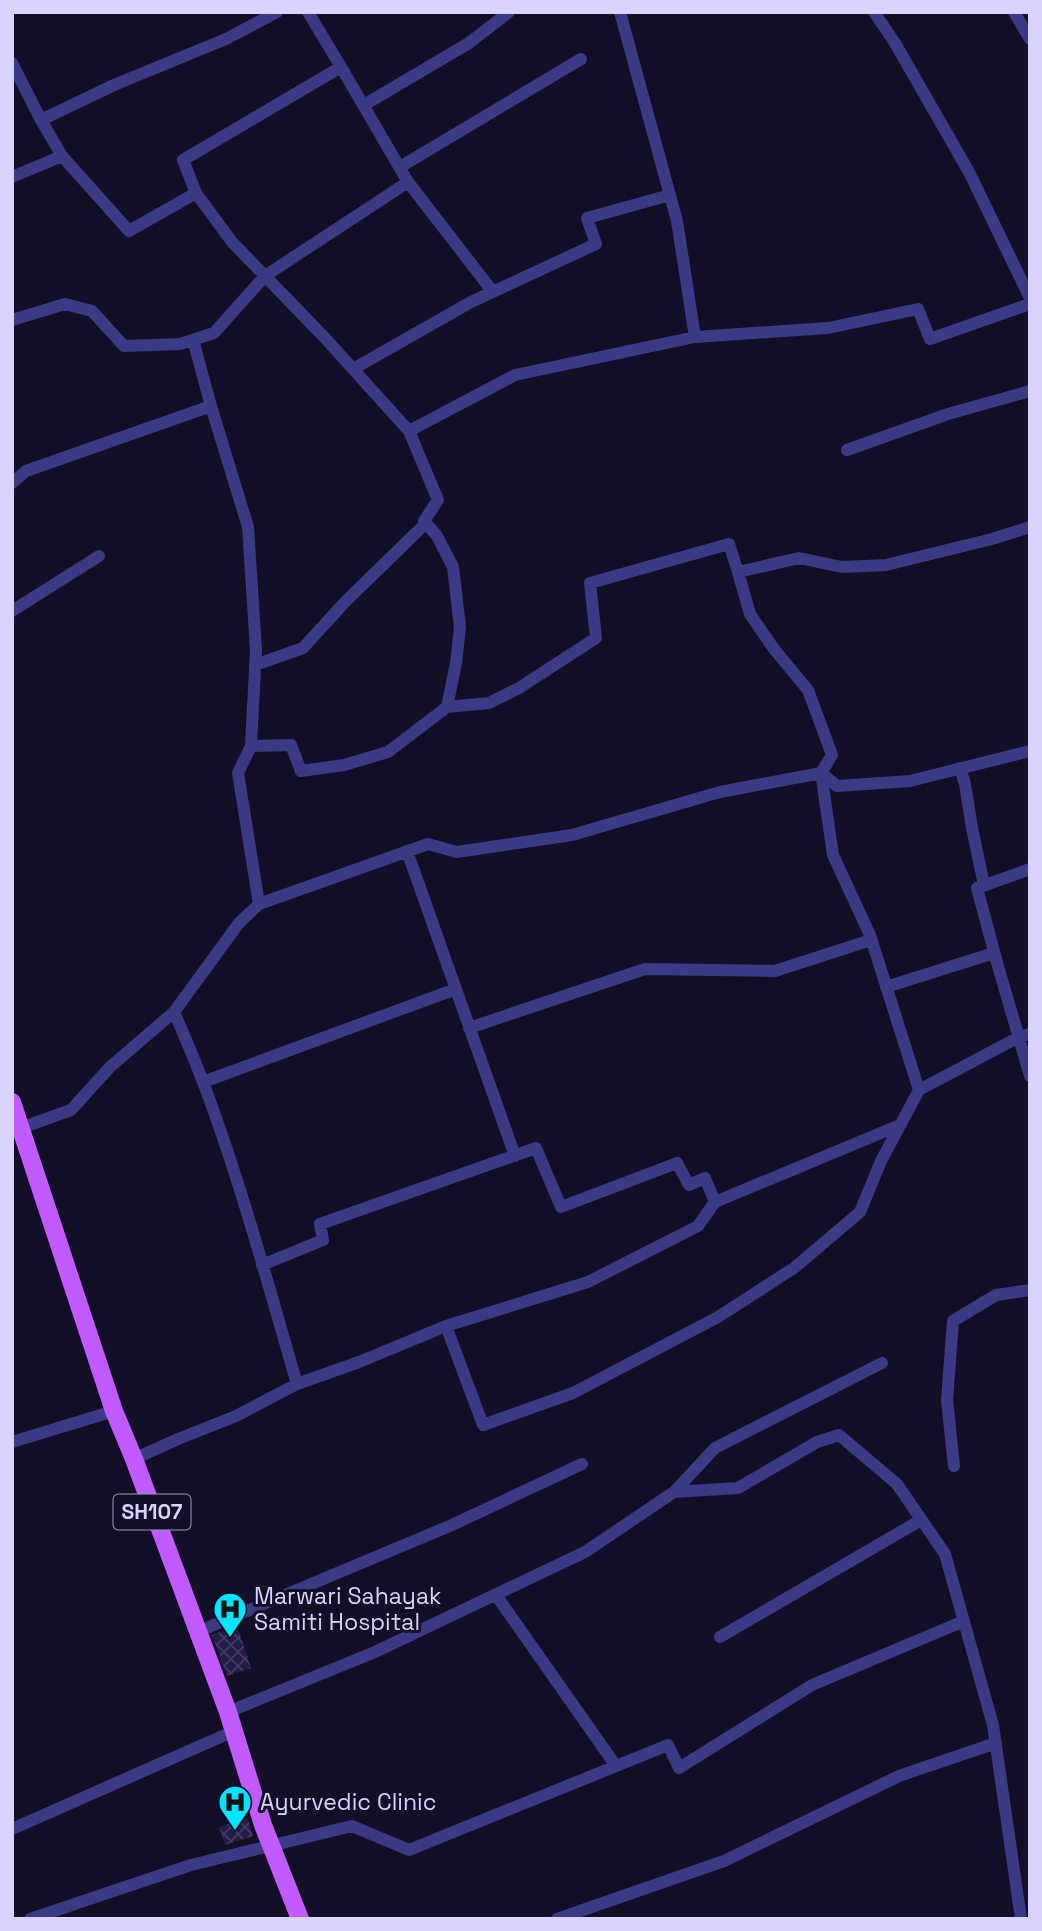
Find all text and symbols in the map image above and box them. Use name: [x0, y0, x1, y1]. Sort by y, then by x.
road number: SH107: [114, 1494, 190, 1530]
place label: Marwari Sahayak Samiti Hospital: [254, 1581, 441, 1637]
hospital icon: Marwari Sahayak Samiti Hospital: [211, 1590, 249, 1639]
hospital icon: Ayurvedic Clinic: [216, 1783, 254, 1832]
place label: Ayurvedic Clinic: [260, 1787, 437, 1817]

